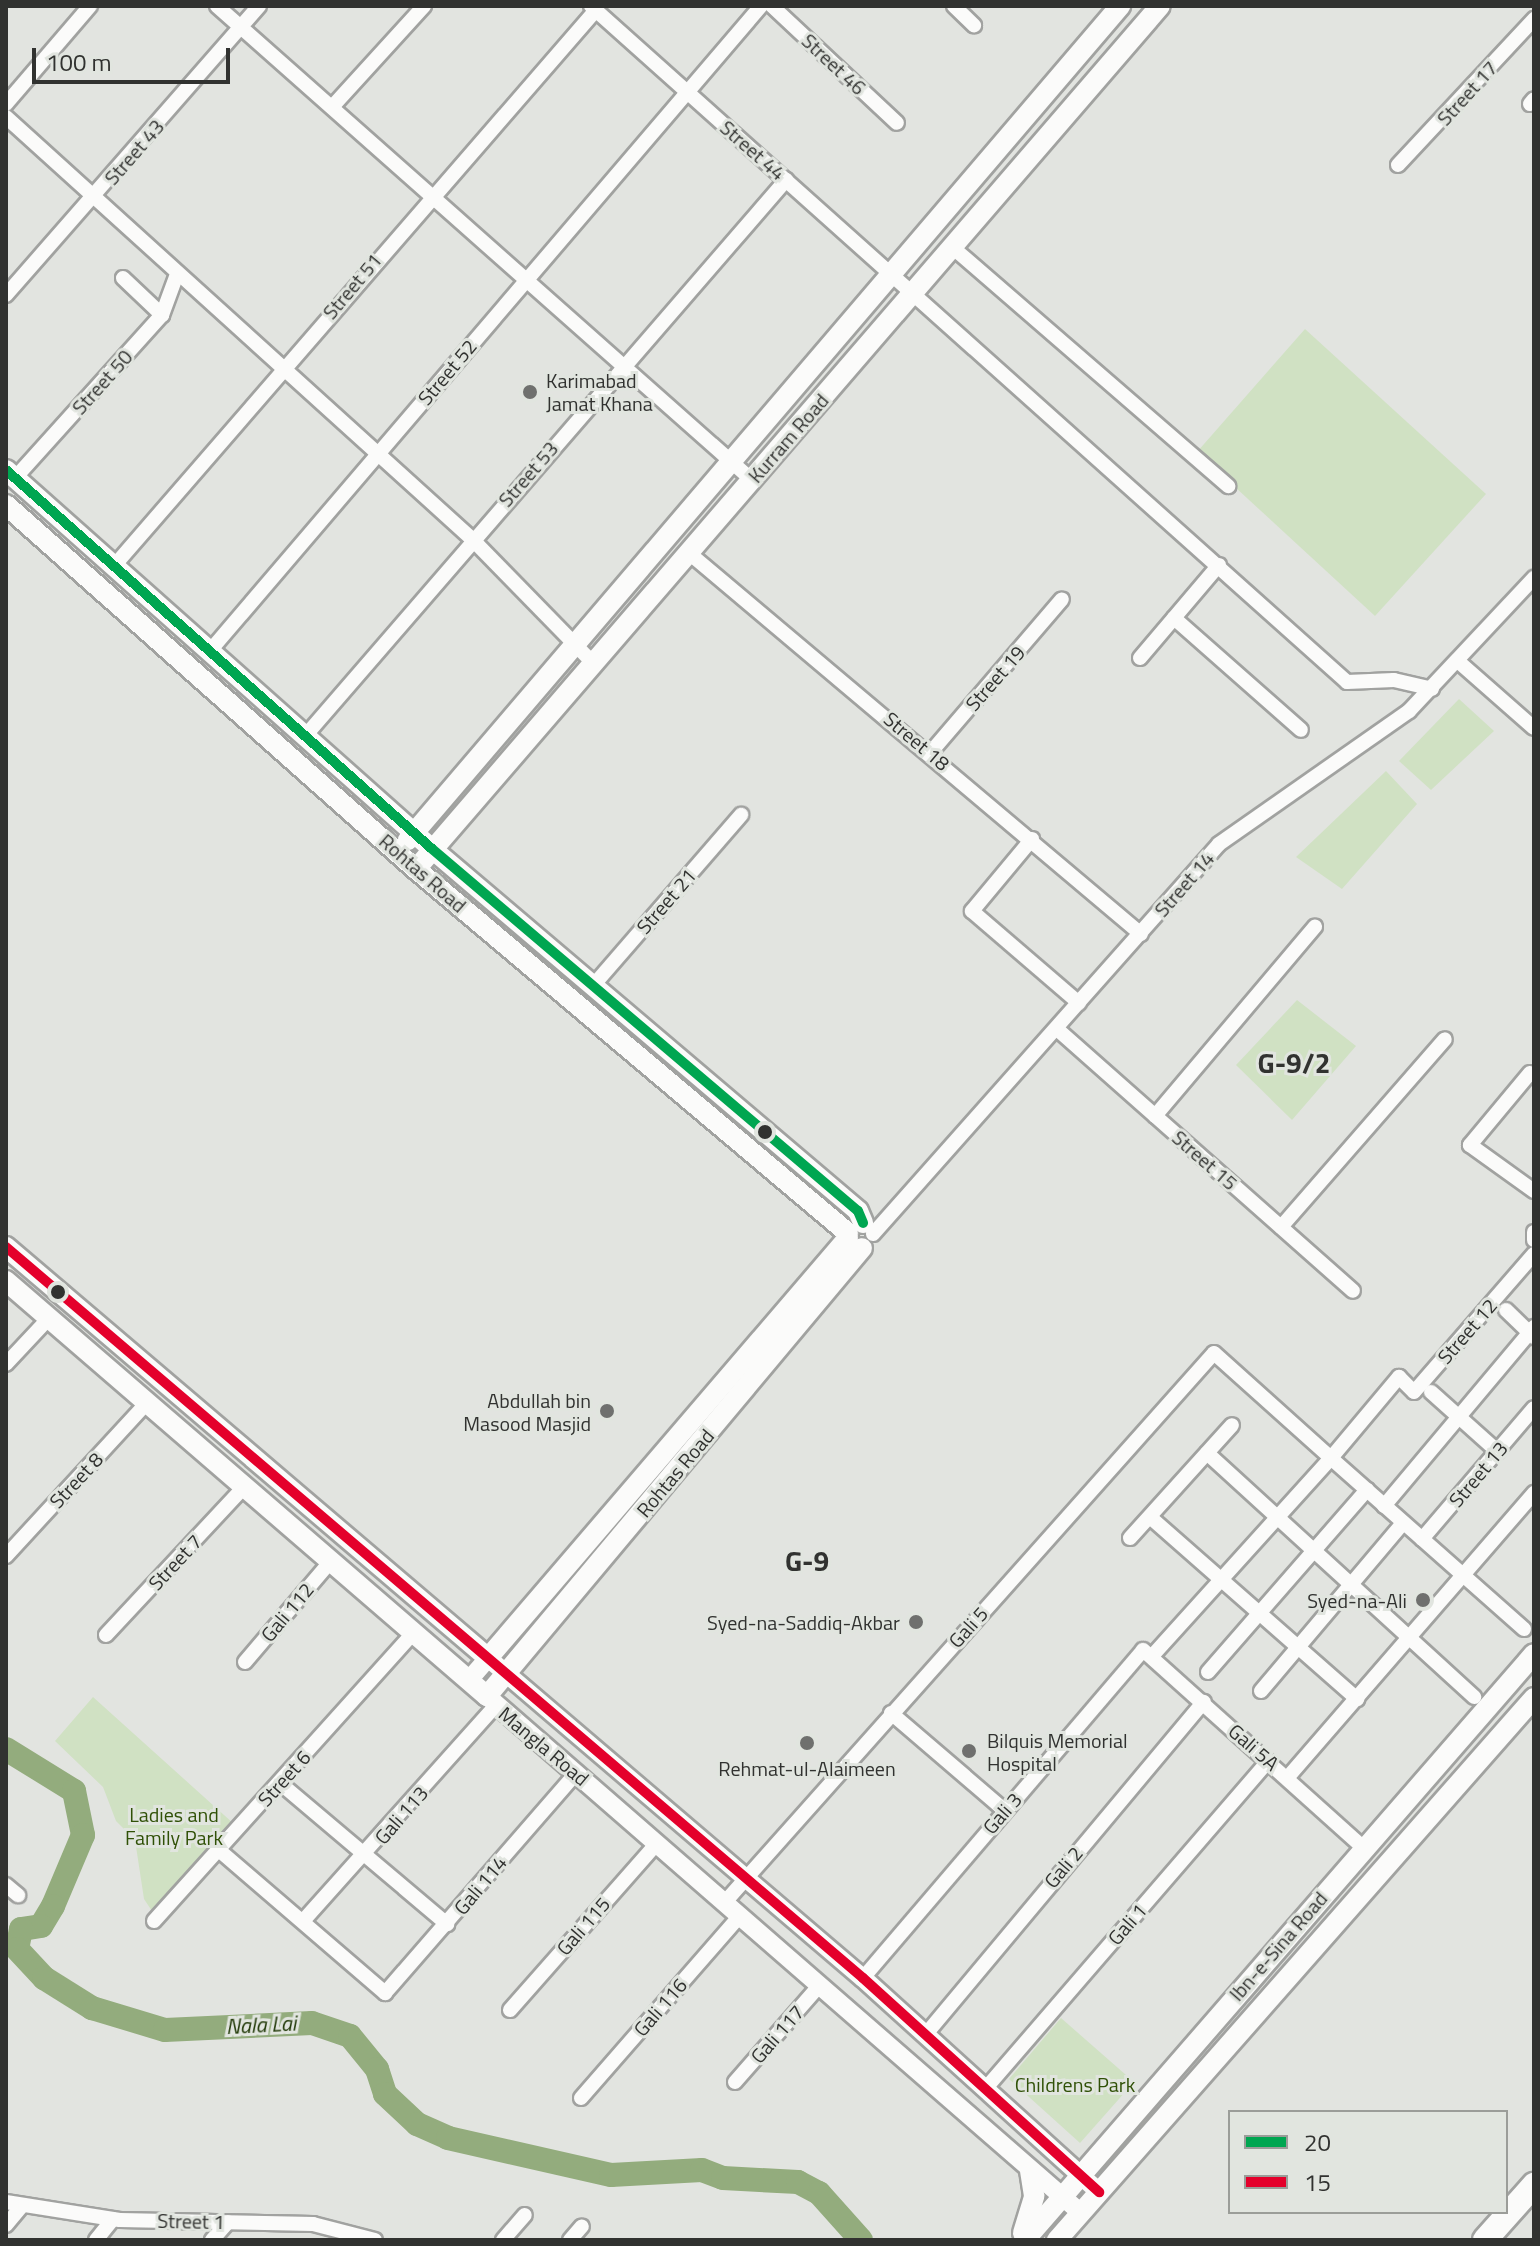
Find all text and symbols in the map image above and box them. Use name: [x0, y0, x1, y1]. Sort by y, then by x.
street label: Street 46: [797, 29, 871, 99]
scale bar: [36, 32, 234, 82]
text: 100 m: [46, 44, 112, 80]
street label: Street 17: [1432, 56, 1502, 130]
street label: Street 43: [99, 115, 169, 189]
street label: Street 44: [716, 115, 790, 185]
street label: Street 51: [318, 248, 386, 324]
street label: Street 52: [413, 334, 481, 410]
street label: Street 50: [67, 345, 137, 419]
place label: Karimabad Jamat Khana: [546, 368, 653, 415]
marker: Karimabad Jamat Khana: [521, 383, 539, 401]
street label: Kurram Road: [743, 389, 833, 487]
street label: Street 53: [493, 437, 563, 511]
street label: Street 19: [960, 641, 1030, 715]
street label: Street 18: [879, 707, 955, 775]
street label: Rohtas Road: [375, 829, 471, 917]
street label: Street 14: [1149, 847, 1219, 921]
street label: Street 21: [631, 864, 701, 938]
district label: G-9/2: [1258, 1046, 1330, 1080]
unlabelled marker: [757, 1124, 773, 1140]
street label: Street 15: [1168, 1125, 1242, 1195]
unlabelled marker: [50, 1284, 66, 1300]
street label: Street 12: [1432, 1294, 1502, 1368]
place label: Abdullah bin Masood Masjid: [463, 1388, 591, 1435]
marker: Abdullah bin Masood Masjid: [598, 1402, 616, 1420]
street label: Rohtas Road: [631, 1424, 719, 1522]
street label: Street 13: [1444, 1436, 1512, 1512]
street label: Street 8: [44, 1447, 108, 1513]
street label: Street 7: [143, 1529, 207, 1595]
district label: G-9: [785, 1544, 829, 1578]
street label: Gali 112: [256, 1578, 318, 1646]
place label: Syed-na-Ali: [1307, 1588, 1407, 1612]
marker: Syed-na-Ali: [1414, 1591, 1432, 1609]
street label: Gali 5: [943, 1602, 993, 1652]
place label: Syed-na-Saddiq-Akbar: [707, 1610, 900, 1634]
marker: Syed-na-Saddiq-Akbar: [907, 1613, 925, 1631]
street label: Mangla Road: [494, 1701, 594, 1791]
street label: Gali 5A: [1224, 1719, 1284, 1775]
place label: Bilquis Memorial Hospital: [987, 1728, 1128, 1775]
marker: Rehmat-ul-Alaimeen: [798, 1734, 816, 1752]
marker: Bilquis Memorial Hospital: [958, 1740, 980, 1762]
street label: Street 6: [253, 1745, 315, 1811]
place label: Rehmat-ul-Alaimeen: [718, 1756, 896, 1780]
street label: Gali 113: [369, 1781, 433, 1849]
street label: Gali 3: [978, 1787, 1026, 1839]
park label: Ladies and Family Park: [125, 1802, 223, 1849]
street label: Gali 2: [1039, 1841, 1087, 1893]
street label: Gali 114: [449, 1851, 511, 1919]
street label: Ibn-e-Sina Road: [1224, 1886, 1332, 2006]
street label: Gali 115: [551, 1892, 615, 1960]
street label: Gali 1: [1103, 1898, 1151, 1950]
street label: Gali 116: [628, 1973, 692, 2041]
street label: Gali 117: [745, 2000, 809, 2068]
water label: Nala Lai: [225, 2010, 297, 2040]
park label: Childrens Park: [1015, 2072, 1135, 2096]
legend: [1228, 2110, 1508, 2214]
text: 20: [1304, 2124, 1331, 2160]
text: 15: [1304, 2164, 1331, 2200]
street label: Street 1: [157, 2208, 225, 2234]

